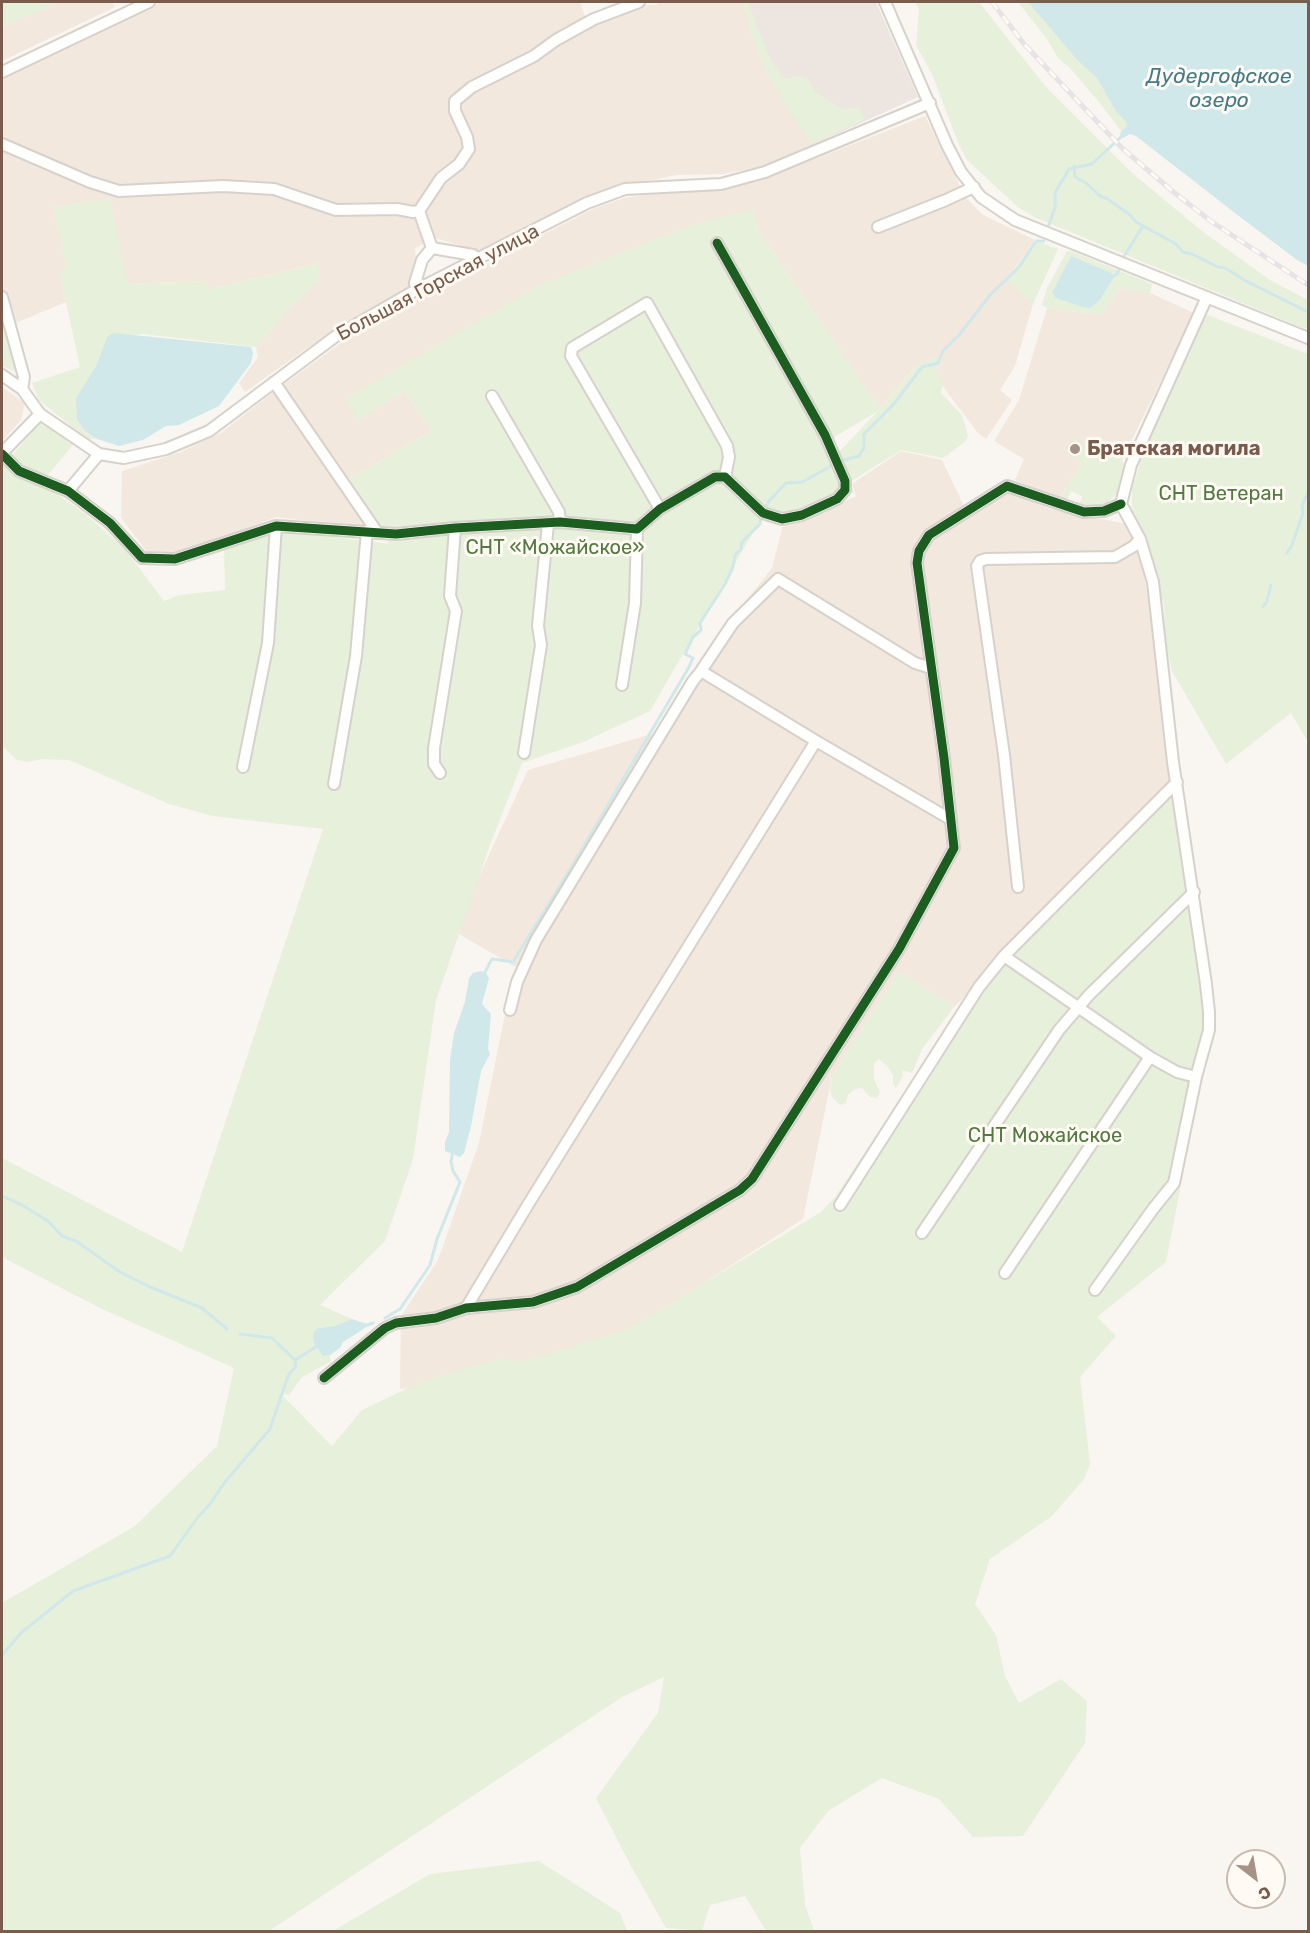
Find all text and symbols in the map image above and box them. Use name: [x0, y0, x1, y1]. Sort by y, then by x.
water label: Дудергофское озеро: [1147, 64, 1291, 114]
street label: Большая Горская улица: [333, 219, 543, 347]
place label: Братская могила: [1087, 437, 1261, 461]
marker: Братская могила: [1068, 442, 1082, 456]
park label: СНТ Ветеран: [1158, 482, 1284, 506]
park label: СНТ «Можайское»: [466, 536, 644, 560]
park label: СНТ Можайское: [968, 1124, 1122, 1148]
north arrow: [1226, 1849, 1286, 1909]
text: С: [1255, 1882, 1274, 1904]

